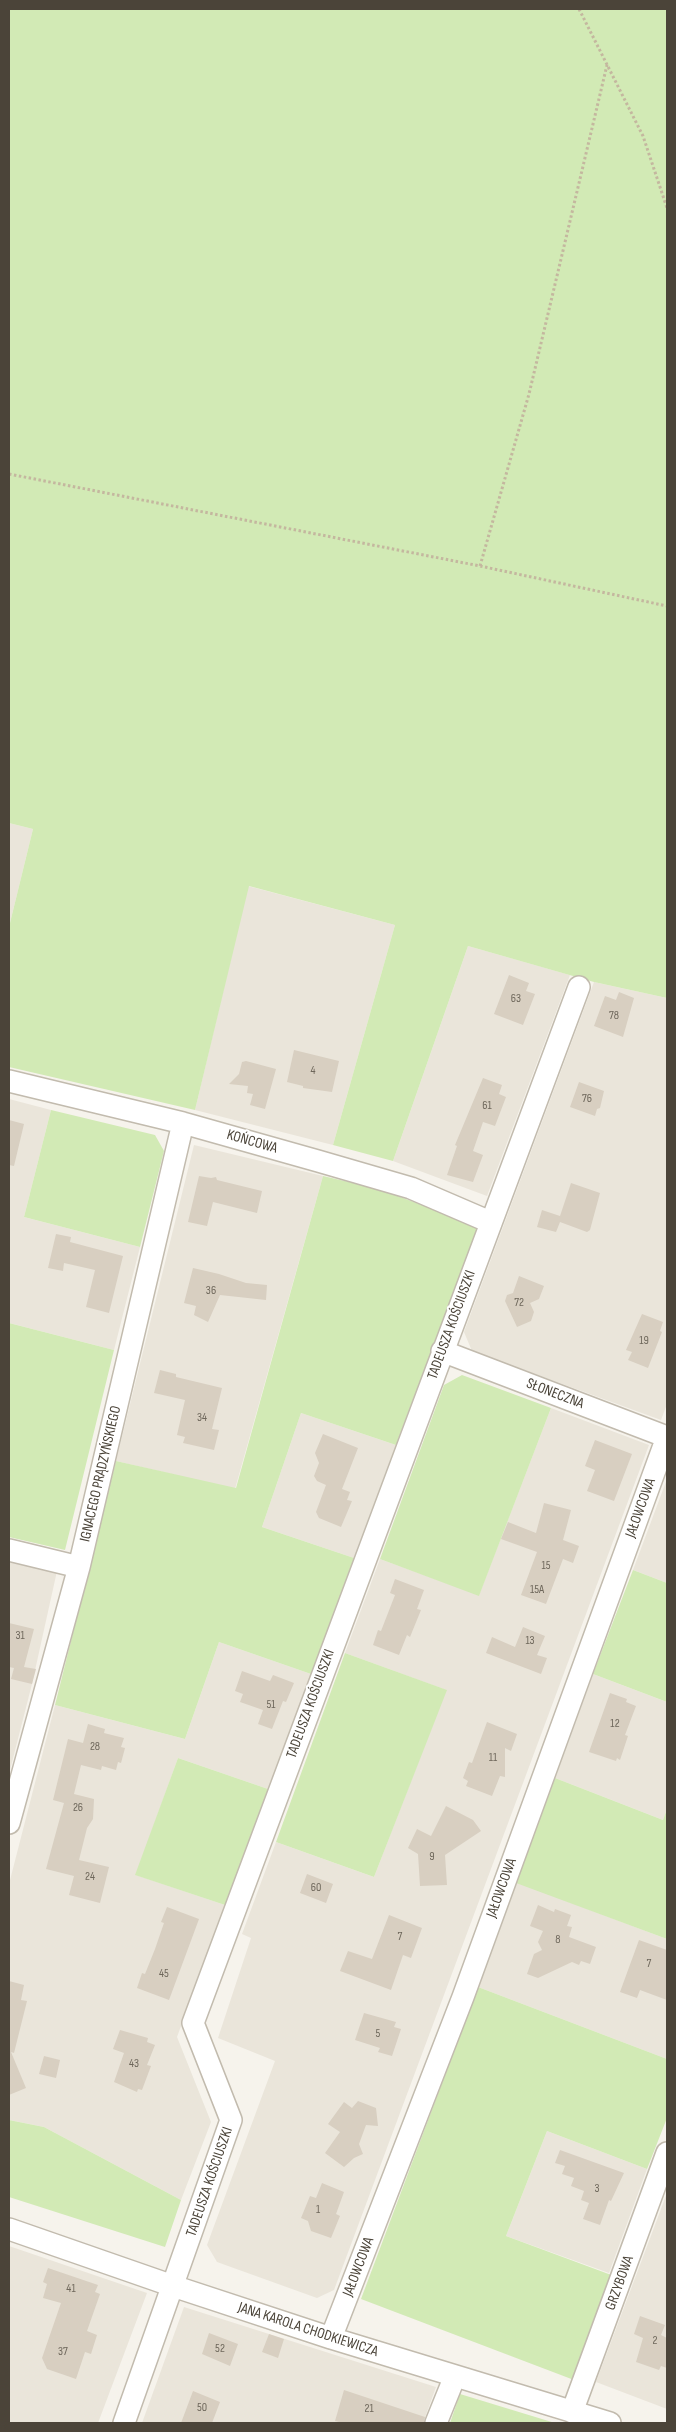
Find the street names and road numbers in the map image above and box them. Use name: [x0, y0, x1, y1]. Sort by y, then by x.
street label: KOŃCOWA: [225, 1126, 279, 1158]
street label: TADEUSZA KOŚCIUSZKI: [424, 1268, 480, 1382]
street label: SŁONECZNA: [524, 1375, 586, 1413]
street label: IGNACEGO PRĄDZYŃSKIEGO: [77, 1404, 125, 1544]
street label: JAŁOWCOWA: [622, 1476, 660, 1540]
street label: TADEUSZA KOŚCIUSZKI: [283, 1647, 339, 1761]
street label: JAŁOWCOWA: [483, 1856, 521, 1920]
street label: TADEUSZA KOŚCIUSZKI: [183, 2125, 237, 2239]
street label: JAŁOWCOWA: [339, 2235, 379, 2299]
street label: GRZYBOWA: [602, 2253, 638, 2313]
street label: JANA KAROLA CHODKIEWICZA: [236, 2299, 380, 2361]

